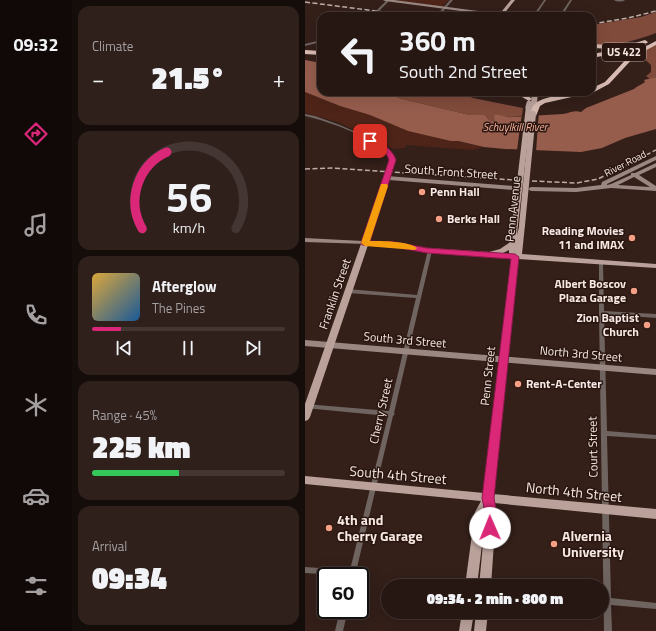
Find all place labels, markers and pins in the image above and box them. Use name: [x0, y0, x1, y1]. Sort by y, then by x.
pin: [353, 124, 387, 158]
place label: Penn Hall: [430, 182, 480, 201]
marker: Penn Hall: [417, 187, 427, 197]
place label: Berks Hall: [447, 209, 500, 228]
marker: Berks Hall: [434, 214, 444, 224]
place label: Reading Movies 11 and IMAX: [542, 221, 624, 254]
marker: Reading Movies 11 and IMAX: [627, 233, 637, 243]
place label: Albert Boscov Plaza Garage: [554, 274, 626, 307]
marker: Albert Boscov Plaza Garage: [629, 286, 639, 296]
place label: Zion Baptist Church: [576, 308, 640, 341]
marker: Zion Baptist Church: [642, 320, 652, 330]
place label: Rent-A-Center: [526, 374, 602, 393]
marker: Rent-A-Center: [513, 379, 523, 389]
place label: 4th and Cherry Garage: [337, 509, 423, 546]
marker: 4th and Cherry Garage: [324, 523, 334, 533]
place label: Alvernia University: [562, 525, 624, 562]
marker: Alvernia University: [549, 539, 559, 549]

